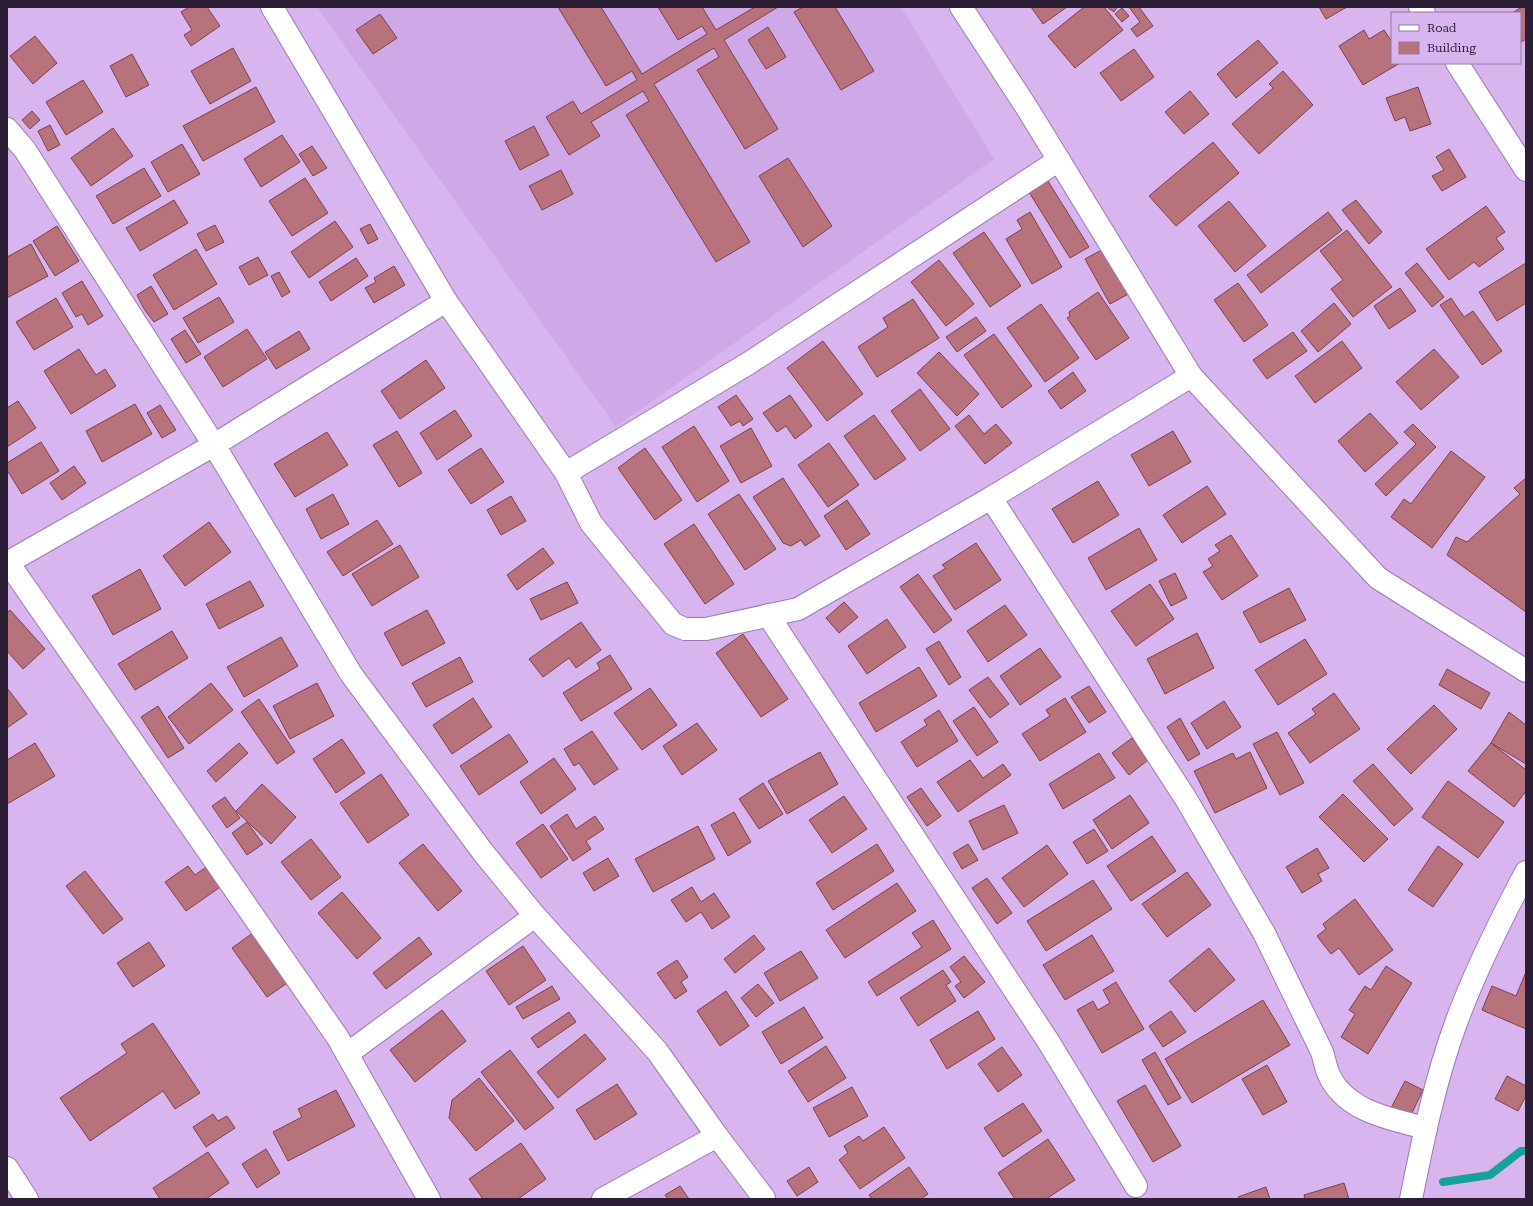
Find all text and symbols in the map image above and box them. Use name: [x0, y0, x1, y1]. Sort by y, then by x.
legend: [1391, 12, 1521, 64]
text: Road: [1427, 21, 1457, 35]
text: Building: [1427, 41, 1476, 55]

